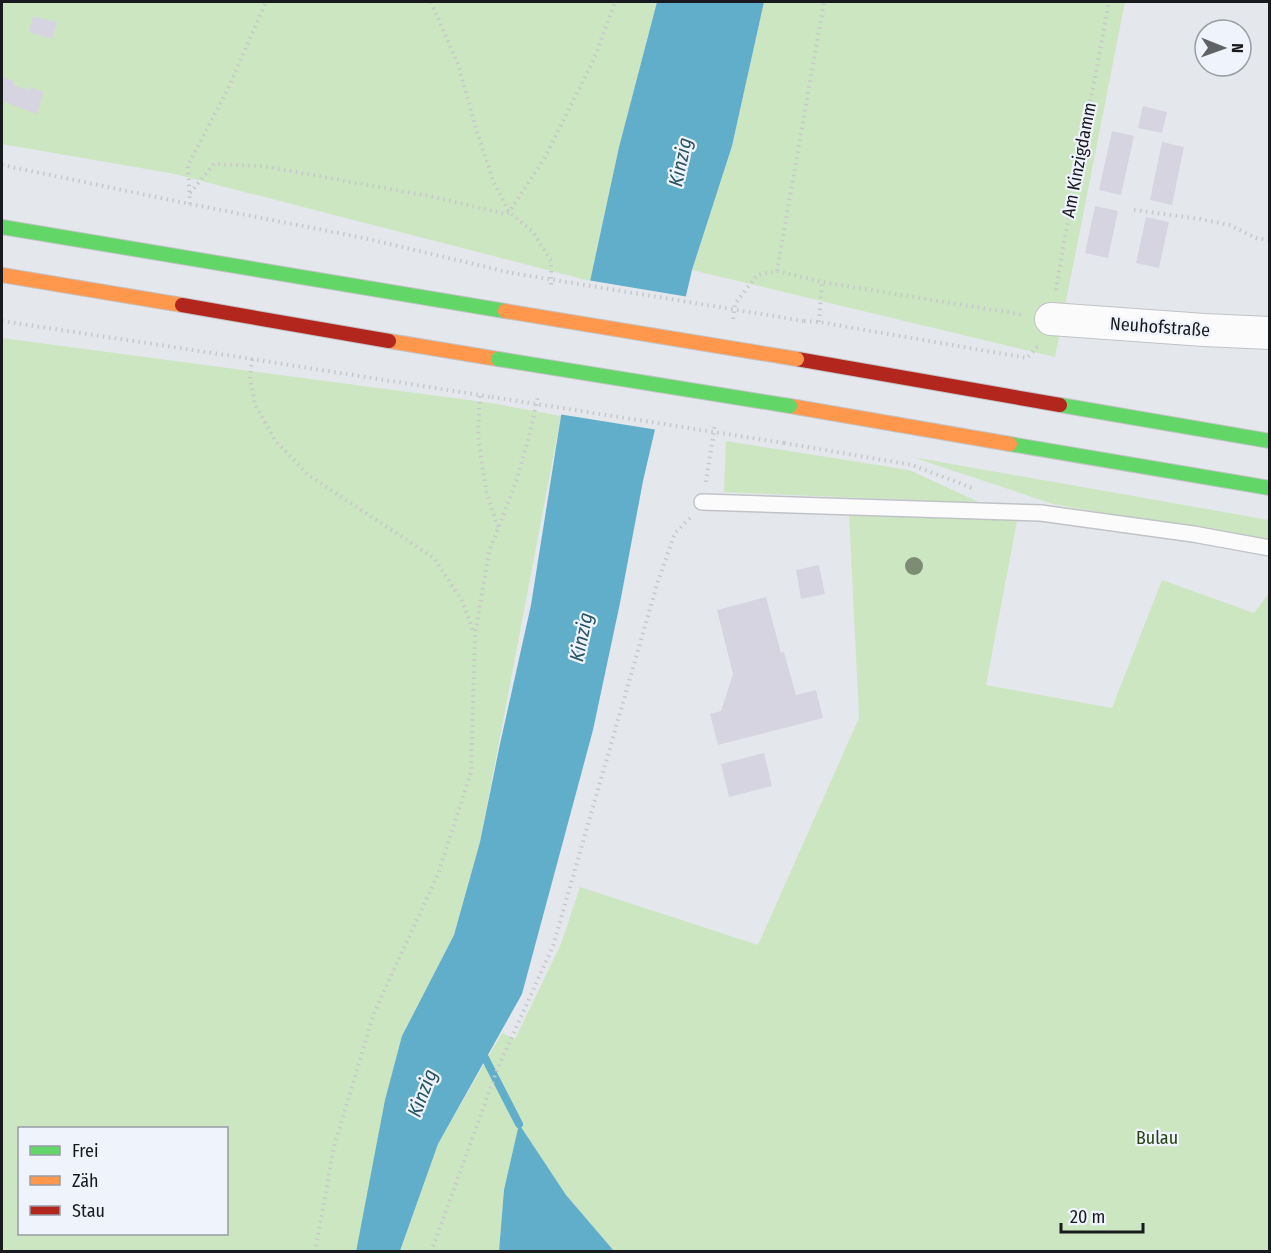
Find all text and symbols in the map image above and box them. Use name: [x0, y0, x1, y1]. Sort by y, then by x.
north arrow: [1193, 18, 1253, 78]
text: N: [1228, 43, 1247, 53]
street label: Am Kinzigdamm: [1057, 100, 1101, 220]
water label: Kinzig: [663, 135, 697, 189]
street label: Neuhofstraße: [1109, 313, 1211, 341]
water label: Kinzig: [564, 610, 598, 664]
water label: Kinzig: [402, 1066, 442, 1120]
legend: [18, 1127, 228, 1235]
park label: Bulau: [1136, 1127, 1178, 1149]
text: Frei: [72, 1140, 98, 1162]
text: Zäh: [72, 1170, 99, 1192]
scale bar: [1061, 1196, 1144, 1234]
text: Stau: [72, 1200, 105, 1222]
text: 20 m: [1070, 1206, 1105, 1228]

